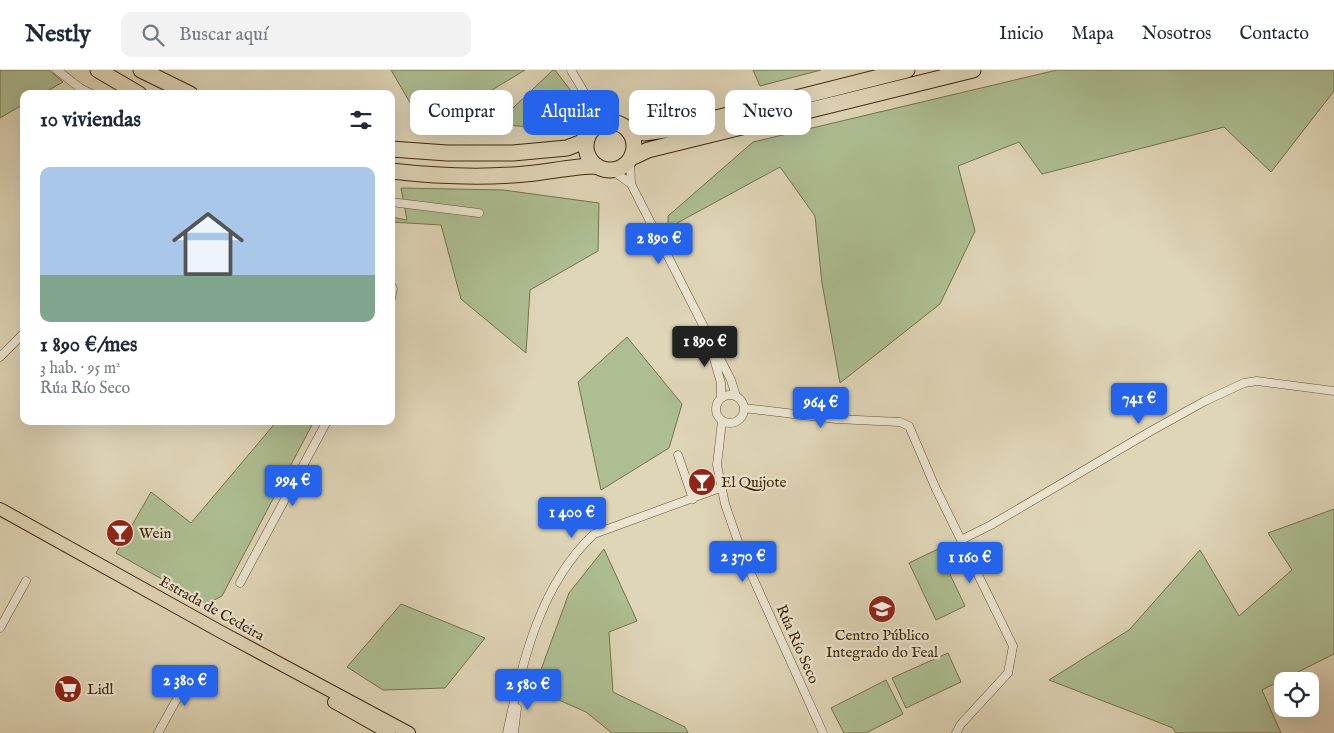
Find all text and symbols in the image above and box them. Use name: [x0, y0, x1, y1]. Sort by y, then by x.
search box: [121, 12, 471, 57]
text: Nestly: [25, 19, 91, 50]
icon: search: [139, 21, 167, 49]
text: Buscar aquí: [179, 23, 268, 47]
text: Inicio: [999, 23, 1044, 46]
text: Mapa: [1072, 23, 1114, 46]
text: Nosotros: [1142, 23, 1211, 46]
text: Contacto: [1239, 23, 1309, 46]
chip: Comprar: [410, 90, 513, 135]
chip: Alquilar: [523, 90, 619, 135]
chip: Filtros: [629, 90, 715, 135]
chip: Nuevo: [725, 90, 811, 135]
icon: filters: [347, 106, 375, 134]
text: 10 viviendas: [40, 107, 141, 134]
icon: home: [163, 199, 253, 289]
pin: 2 890 €: [613, 222, 705, 265]
text: 2 890 €: [637, 229, 681, 249]
pin: 1 890 €: [659, 326, 751, 368]
text: 1 890 €/mes: [40, 332, 137, 359]
text: 1 890 €: [683, 332, 727, 352]
text: 3 hab. · 95 m²: [40, 359, 121, 379]
text: Rúa Río Seco: [40, 379, 130, 399]
pin: 741 €: [1104, 382, 1174, 425]
pin: 964 €: [786, 386, 856, 429]
text: 741 €: [1122, 389, 1156, 409]
text: 964 €: [804, 393, 838, 413]
pin: 994 €: [258, 464, 328, 507]
bar icon: El Quijote: [687, 467, 717, 497]
text: 994 €: [276, 471, 310, 491]
place label: El Quijote: [721, 473, 787, 492]
pin: 1 400 €: [526, 496, 618, 539]
text: 1 400 €: [549, 503, 595, 523]
bar icon: Wein: [105, 518, 135, 548]
place label: Wein: [139, 524, 171, 543]
pin: 2 370 €: [697, 540, 789, 583]
pin: 1 160 €: [924, 542, 1016, 584]
text: 2 370 €: [720, 547, 766, 567]
text: 1 160 €: [949, 548, 991, 568]
street label: Estrada de Cedeira: [156, 572, 268, 645]
school or university icon: Centro Público Integrado do Feal: [867, 594, 897, 624]
street label: Rúa Río Seco: [772, 602, 823, 687]
place label: Centro Público Integrado do Feal: [826, 626, 939, 662]
pin: 2 380 €: [139, 664, 231, 707]
pin: 2 580 €: [482, 668, 574, 711]
text: 2 380 €: [163, 671, 207, 691]
map controls: [1274, 672, 1319, 717]
button: locate: [1274, 672, 1319, 717]
supermarket icon: Lidl: [53, 674, 83, 704]
text: 2 580 €: [506, 675, 550, 695]
place label: Lidl: [87, 680, 115, 699]

